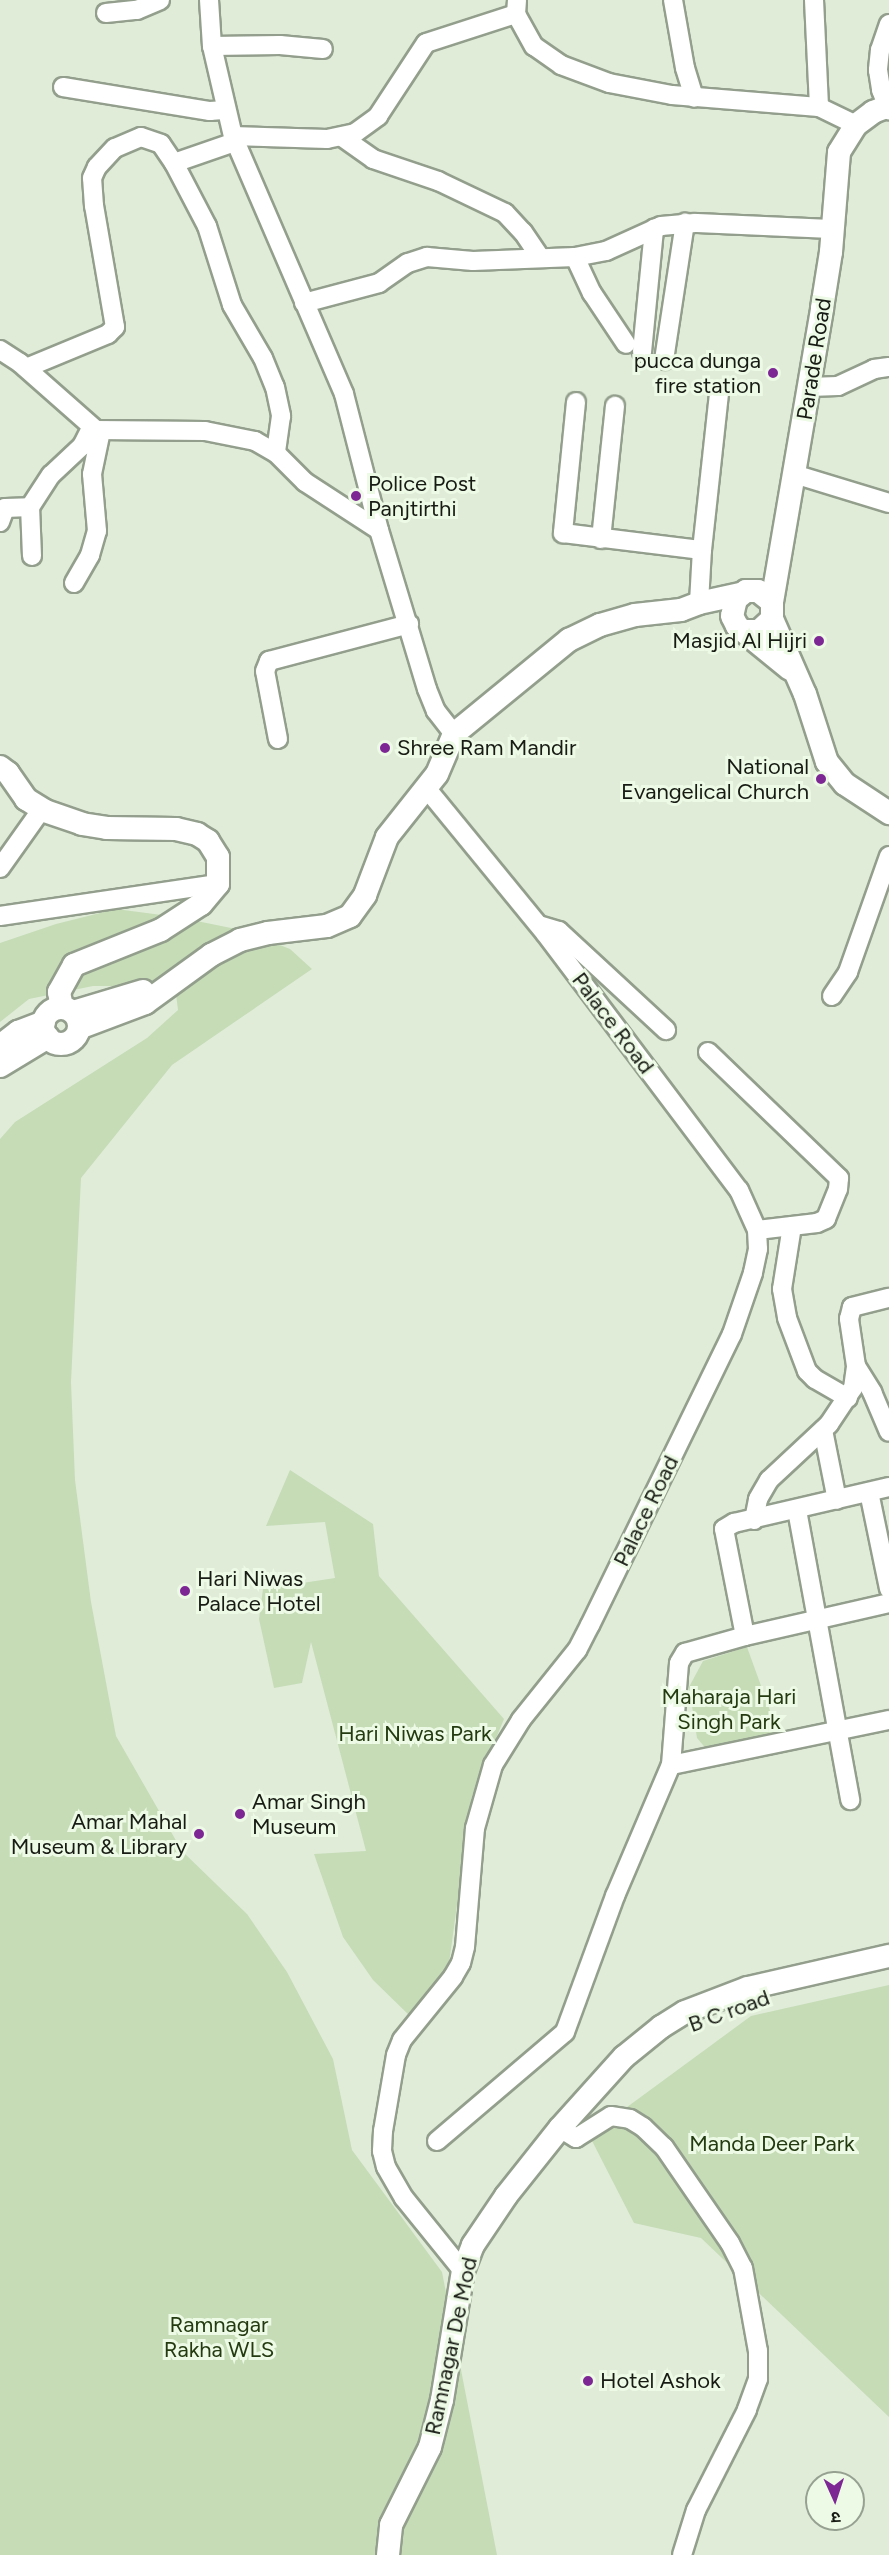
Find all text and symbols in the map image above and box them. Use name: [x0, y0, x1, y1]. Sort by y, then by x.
street label: Parade Road: [791, 296, 837, 422]
place label: pucca dunga fire station: [634, 347, 761, 398]
marker: pucca dunga fire station: [766, 366, 780, 380]
place label: Police Post Panjtirthi: [368, 470, 476, 522]
marker: Police Post Panjtirthi: [349, 489, 363, 503]
place label: Masjid Al Hijri: [672, 628, 807, 654]
marker: Masjid Al Hijri: [812, 634, 826, 648]
place label: Shree Ram Mandir: [397, 735, 576, 761]
marker: Shree Ram Mandir: [378, 741, 392, 755]
place label: National Evangelical Church: [621, 753, 809, 804]
marker: National Evangelical Church: [814, 772, 828, 786]
street label: Palace Road: [566, 967, 660, 1079]
street label: Palace Road: [608, 1451, 684, 1571]
place label: Hari Niwas Palace Hotel: [197, 1565, 321, 1616]
marker: Hari Niwas Palace Hotel: [178, 1584, 192, 1598]
park label: Maharaja Hari Singh Park: [662, 1683, 796, 1735]
park label: Hari Niwas Park: [338, 1721, 492, 1747]
place label: Amar Singh Museum: [252, 1788, 366, 1840]
marker: Amar Singh Museum: [233, 1807, 247, 1821]
place label: Amar Mahal Museum & Library: [11, 1808, 187, 1860]
marker: Amar Mahal Museum & Library: [192, 1827, 206, 1841]
street label: B C road: [685, 1984, 773, 2038]
park label: Manda Deer Park: [689, 2131, 855, 2157]
street label: Ramnagar De Mod: [419, 2255, 483, 2437]
park label: Ramnagar Rakha WLS: [164, 2311, 274, 2362]
place label: Hotel Ashok: [600, 2368, 721, 2394]
marker: Hotel Ashok: [581, 2374, 595, 2388]
north arrow: [805, 2471, 865, 2531]
text: उ: [831, 2508, 841, 2527]

